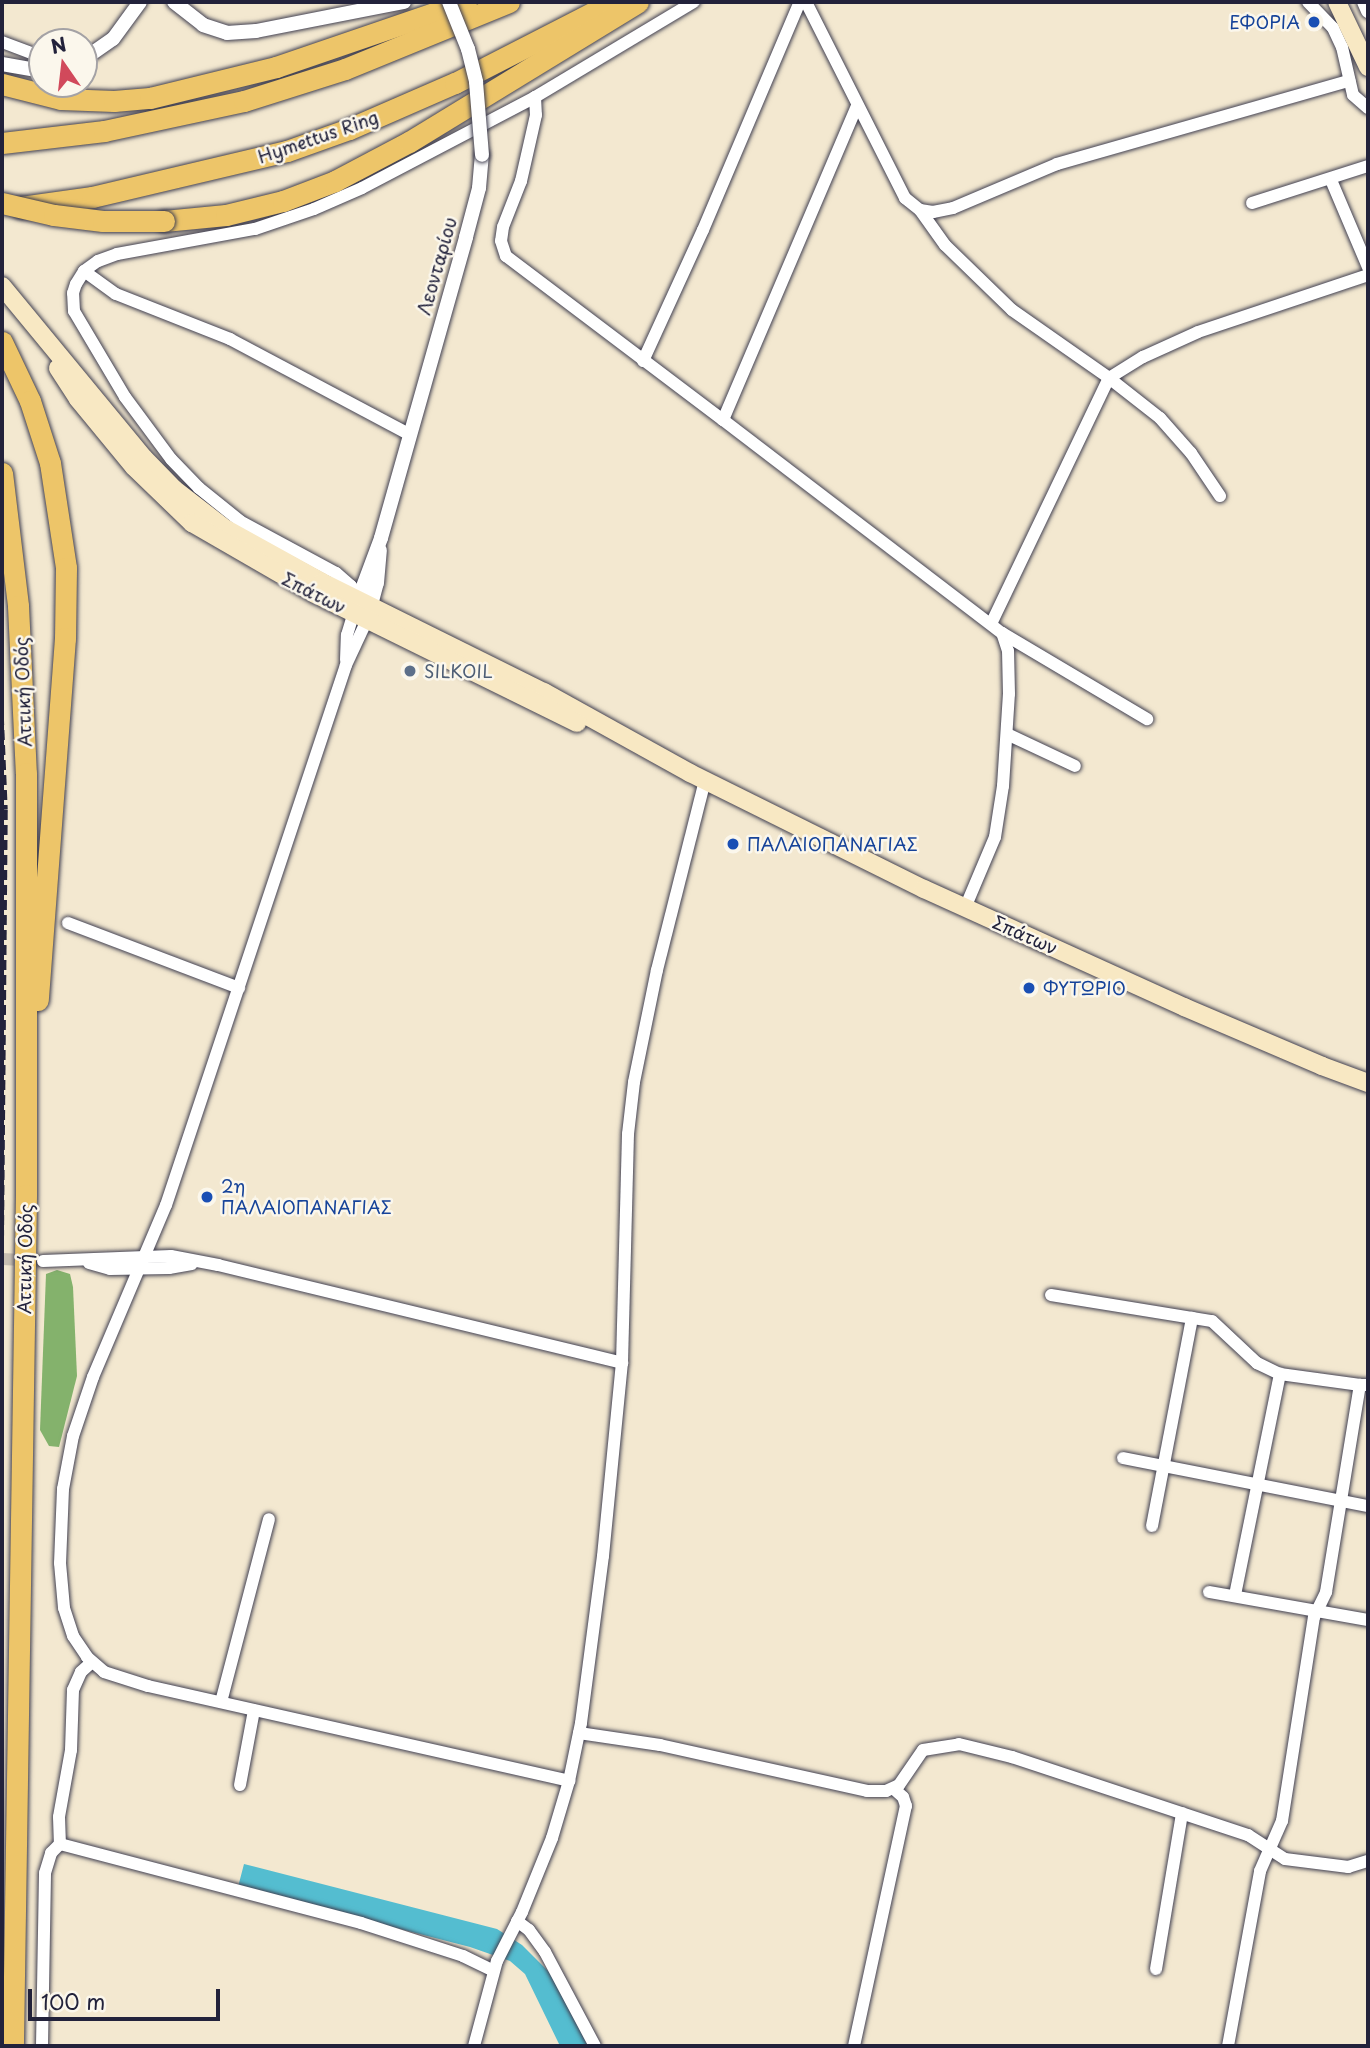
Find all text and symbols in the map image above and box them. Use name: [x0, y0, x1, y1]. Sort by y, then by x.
place label: ΕΦΟΡΙΑ: [1229, 11, 1300, 33]
marker: ΕΦΟΡΙΑ: [1306, 14, 1322, 30]
north arrow: [28, 28, 98, 98]
text: N: [48, 29, 69, 60]
street label: Hymettus Ring: [255, 106, 381, 168]
street label: Λεονταρίου: [413, 215, 461, 317]
street label: Σπάτων: [278, 568, 350, 618]
street label: Αττική Οδός: [10, 636, 36, 748]
place label: SILKOIL: [424, 660, 493, 682]
marker: SILKOIL: [402, 663, 418, 679]
place label: ΠΑΛΑΙΟΠΑΝΑΓΙΑΣ: [747, 833, 918, 855]
marker: ΠΑΛΑΙΟΠΑΝΑΓΙΑΣ: [725, 836, 741, 852]
street label: Σπάτων: [989, 911, 1061, 959]
place label: ΦΥΤΩΡΙΟ: [1043, 977, 1126, 999]
marker: ΦΥΤΩΡΙΟ: [1021, 980, 1037, 996]
place label: 2η ΠΑΛΑΙΟΠΑΝΑΓΙΑΣ: [221, 1176, 392, 1218]
marker: 2η ΠΑΛΑΙΟΠΑΝΑΓΙΑΣ: [199, 1189, 215, 1205]
street label: Αττική Οδός: [13, 1203, 37, 1315]
scale bar: [32, 1974, 224, 2018]
text: 100 m: [41, 1985, 105, 2017]

